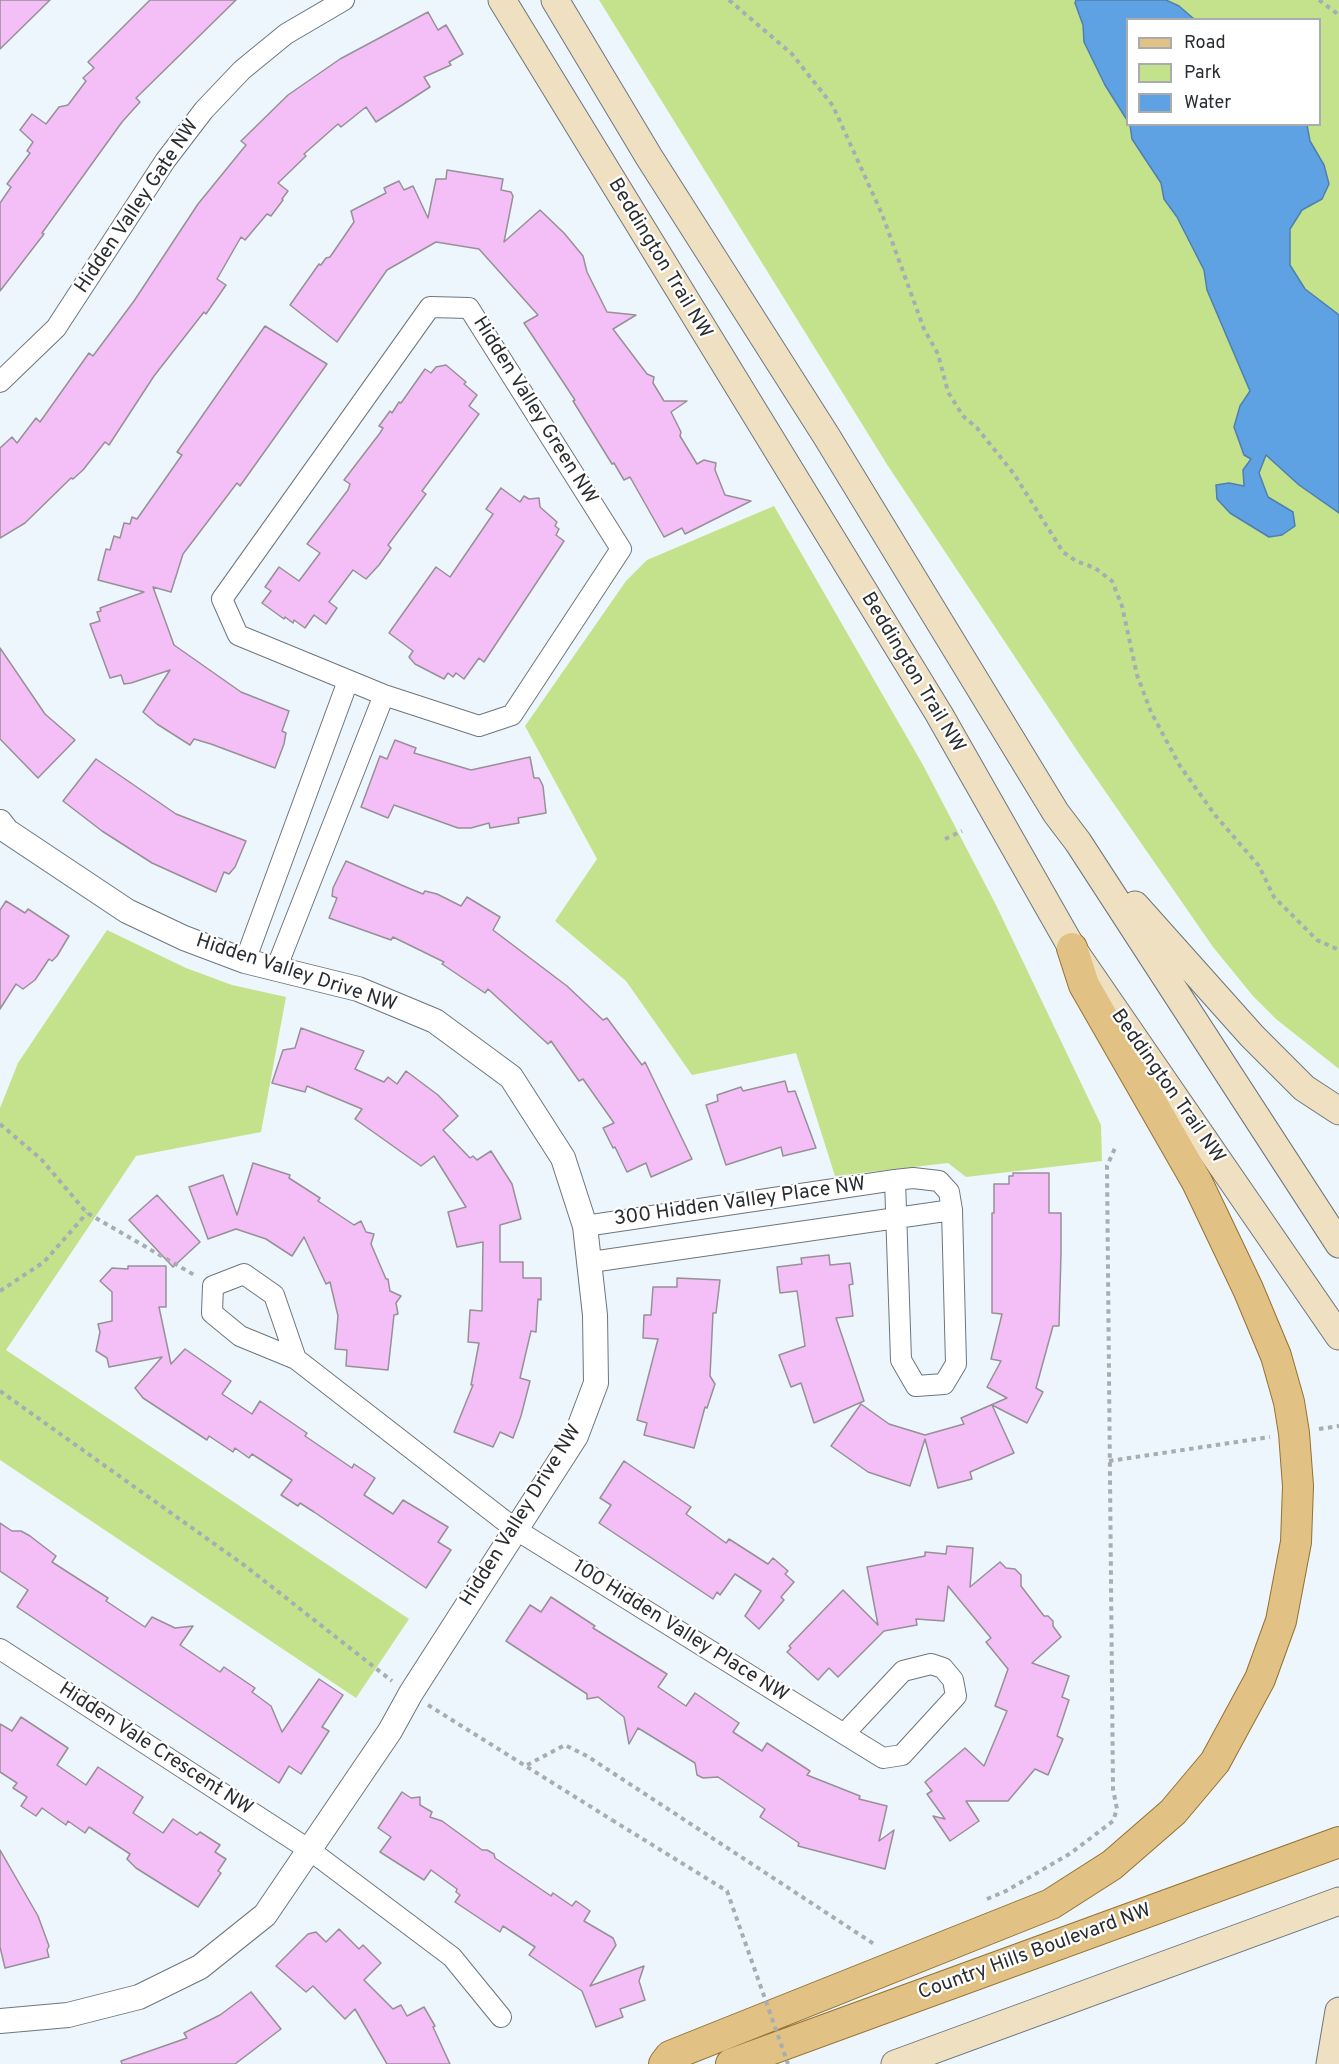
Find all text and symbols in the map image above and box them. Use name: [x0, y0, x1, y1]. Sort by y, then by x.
legend: [1126, 18, 1321, 126]
text: Road: [1184, 32, 1226, 55]
text: Park: [1184, 62, 1221, 85]
text: Water: [1184, 92, 1231, 115]
street label: Hidden Valley Gate NW: [71, 116, 205, 298]
street label: Beddington Trail NW: [602, 174, 716, 344]
street label: Hidden Valley Green NW: [466, 313, 602, 509]
street label: Beddington Trail NW: [855, 588, 969, 758]
street label: Hidden Valley Drive NW: [193, 930, 399, 1018]
street label: Beddington Trail NW: [1105, 1005, 1229, 1169]
street label: 300 Hidden Valley Place NW: [613, 1173, 867, 1233]
street label: Hidden Valley Drive NW: [456, 1421, 588, 1611]
street label: 100 Hidden Valley Place NW: [568, 1556, 792, 1708]
street label: Hidden Vale Crescent NW: [54, 1678, 256, 1822]
street label: Country Hills Boulevard NW: [915, 1900, 1155, 2006]

